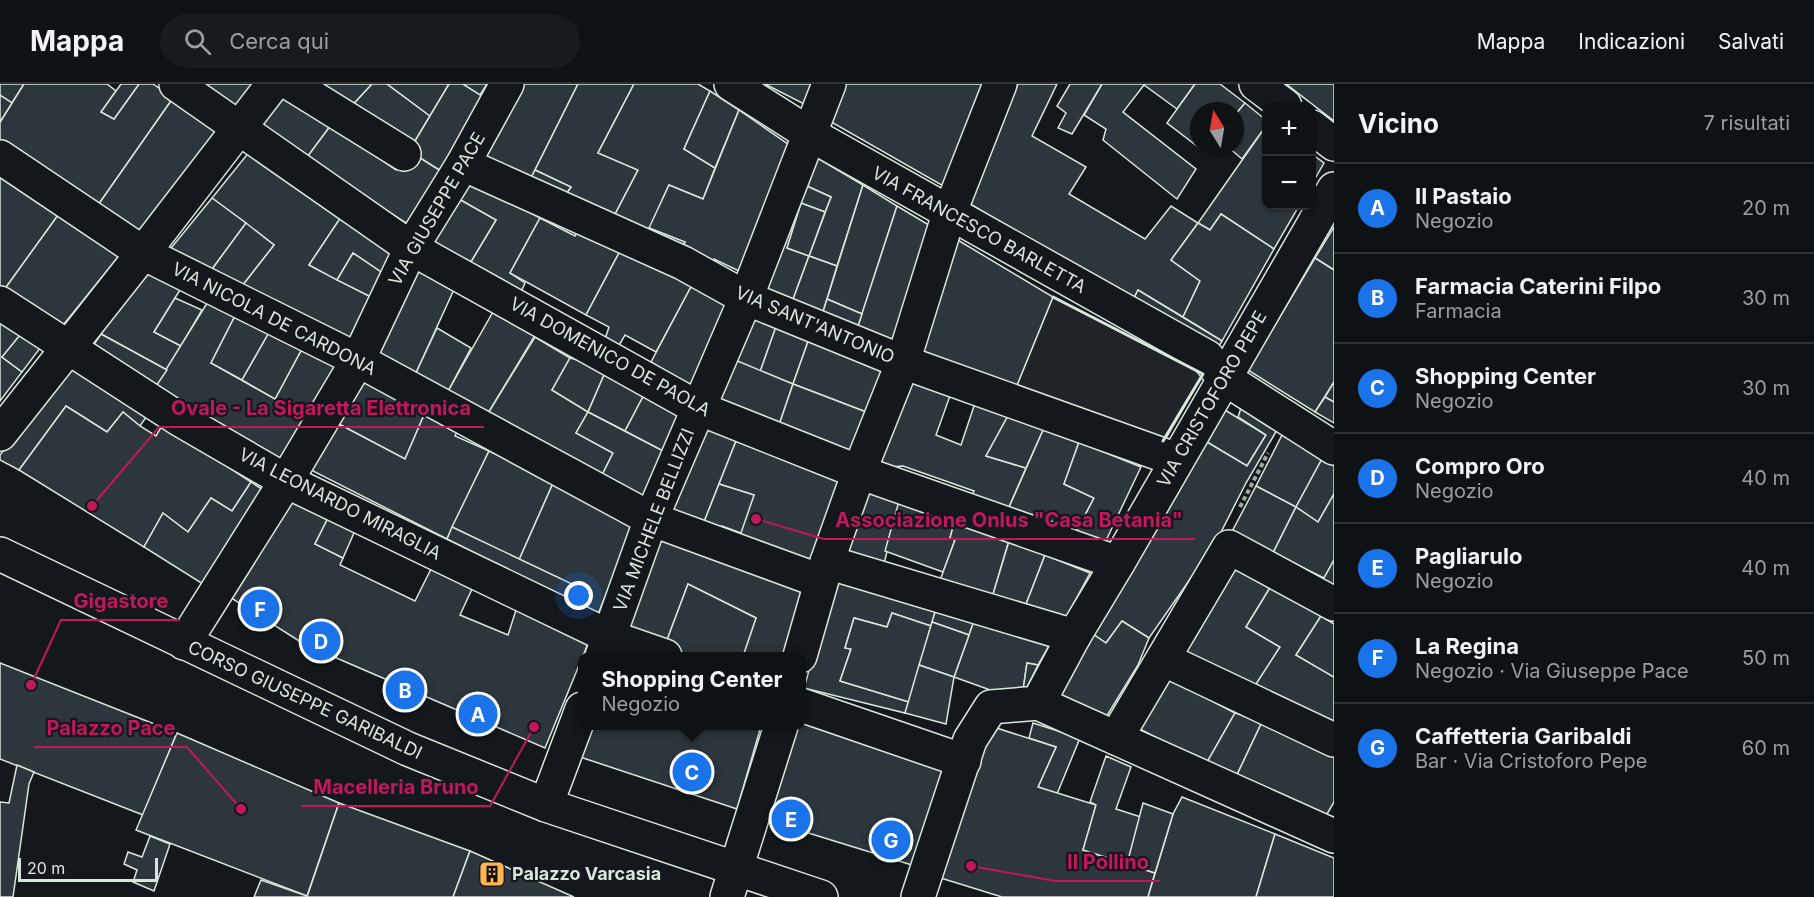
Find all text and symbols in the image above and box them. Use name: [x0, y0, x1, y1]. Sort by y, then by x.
search box: [160, 14, 580, 68]
text: Mappa: [30, 24, 124, 58]
icon: search: [181, 25, 214, 58]
text: Cerca qui: [229, 28, 329, 54]
text: Mappa: [1477, 29, 1545, 54]
text: Indicazioni: [1578, 29, 1685, 54]
text: Salvati: [1718, 29, 1784, 54]
north arrow: [1190, 102, 1244, 156]
map controls: [1262, 102, 1316, 210]
button: +: [1262, 102, 1316, 156]
text: Vicino: [1358, 108, 1439, 139]
text: 7 risultati: [1704, 111, 1790, 135]
street label: VIA GIUSEPPE PACE: [384, 128, 489, 289]
button: −: [1262, 156, 1316, 210]
street label: VIA FRANCESCO BARLETTA: [869, 162, 1090, 297]
text: Il Pastaio: [1415, 183, 1512, 209]
text: A: [1370, 196, 1385, 220]
text: 20 m: [1742, 196, 1790, 220]
text: Negozio: [1415, 209, 1494, 233]
street label: VIA NICOLA DE CARDONA: [169, 258, 380, 379]
text: Farmacia Caterini Filpo: [1415, 273, 1661, 299]
street label: VIA SANT'ANTONIO: [732, 281, 898, 368]
text: B: [1371, 286, 1384, 310]
text: 30 m: [1742, 286, 1790, 310]
street label: VIA DOMENICO DE PAOLA: [506, 293, 714, 421]
text: Farmacia: [1415, 299, 1502, 323]
street label: VIA CRISTOFORO PEPE: [1152, 307, 1271, 491]
text: Shopping Center: [1415, 363, 1596, 389]
text: C: [1370, 376, 1385, 400]
text: 30 m: [1742, 376, 1790, 400]
callout: Ovale - La Sigaretta Elettronica: [159, 389, 484, 427]
text: Negozio: [1415, 389, 1494, 413]
text: Ovale - La Sigaretta Elettronica: [171, 396, 471, 420]
street label: VIA MICHELE BELLIZZI: [609, 425, 698, 614]
street label: VIA LEONARDO MIRAGLIA: [236, 443, 445, 564]
text: Compro Oro: [1415, 453, 1545, 479]
text: D: [1370, 466, 1385, 490]
text: 40 m: [1741, 466, 1790, 490]
text: Negozio: [1415, 479, 1494, 503]
callout: Associazione Onlus "Casa Betania": [824, 501, 1195, 539]
text: Associazione Onlus "Casa Betania": [835, 508, 1183, 532]
text: Pagliarulo: [1415, 543, 1522, 569]
text: E: [1371, 556, 1384, 580]
text: 40 m: [1741, 556, 1790, 580]
text: Negozio: [1415, 569, 1494, 593]
your location: [564, 581, 593, 610]
callout: Gigastore: [61, 582, 180, 620]
pin: F: [240, 586, 280, 632]
text: Gigastore: [74, 589, 169, 613]
pin: D: [302, 618, 340, 664]
text: La Regina: [1415, 633, 1519, 659]
street label: CORSO GIUSEPPE GARIBALDI: [185, 636, 425, 764]
text: F: [1372, 646, 1383, 670]
text: 50 m: [1742, 646, 1790, 670]
popup: [578, 652, 806, 730]
text: Negozio · Via Giuseppe Pace: [1415, 659, 1689, 683]
text: Shopping Center: [601, 666, 783, 692]
pin: B: [386, 668, 424, 712]
pin: A: [458, 692, 498, 736]
text: Negozio: [601, 692, 680, 716]
callout: Palazzo Pace: [34, 709, 187, 747]
text: Palazzo Pace: [47, 716, 176, 740]
text: Caffetteria Garibaldi: [1415, 723, 1632, 749]
text: G: [1370, 736, 1385, 760]
text: 60 m: [1742, 736, 1790, 760]
text: Bar · Via Cristoforo Pepe: [1415, 749, 1647, 773]
pin: C: [672, 750, 712, 794]
callout: Macelleria Bruno: [301, 768, 490, 806]
text: Macelleria Bruno: [313, 775, 479, 799]
pin: E: [772, 796, 810, 842]
pin: G: [872, 818, 910, 862]
callout: Il Pollino: [1055, 843, 1160, 881]
text: Il Pollino: [1067, 850, 1149, 874]
scale bar: [18, 855, 158, 882]
text: 20 m: [27, 858, 65, 878]
building icon: Palazzo Varcasia: [477, 859, 507, 889]
place label: Palazzo Varcasia: [512, 863, 661, 884]

